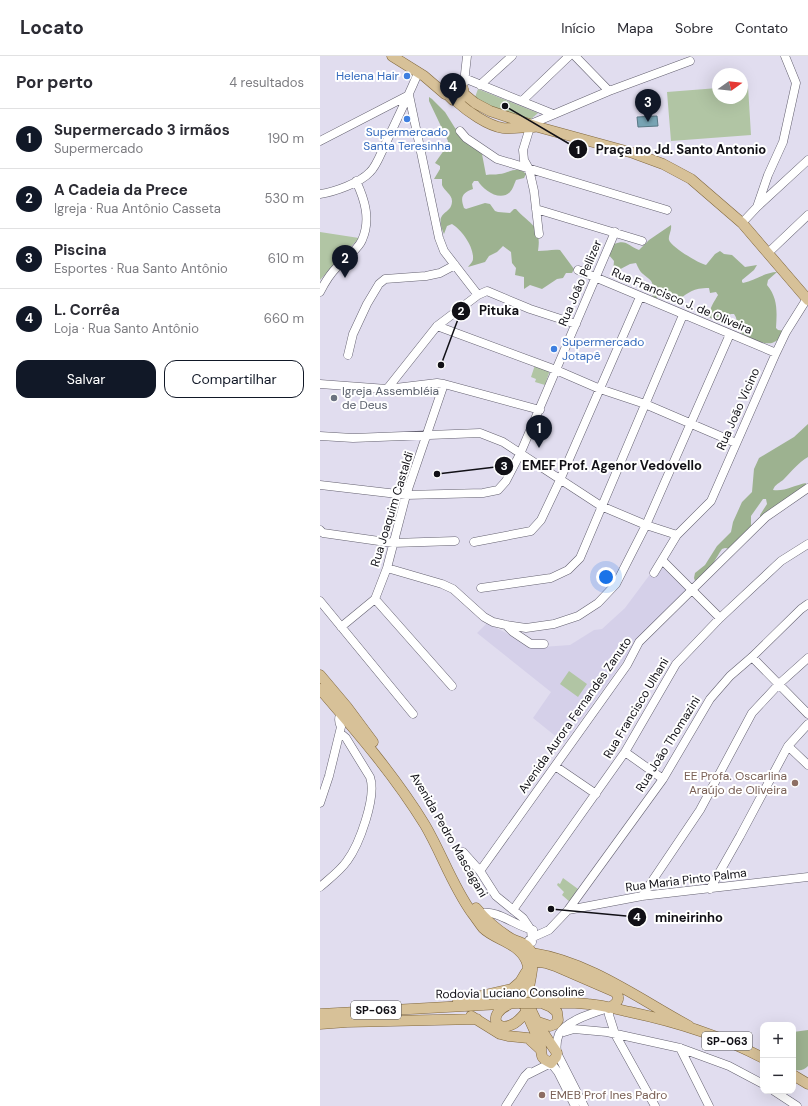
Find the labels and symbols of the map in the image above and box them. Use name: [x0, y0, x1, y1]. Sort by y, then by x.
place label: Helena Hair: [336, 68, 400, 84]
north arrow: [712, 68, 748, 104]
marker: Helena Hair: [402, 71, 412, 81]
pin: 4: [440, 73, 466, 106]
pin: 3: [635, 89, 661, 122]
marker: Supermercado Santa Teresinha: [402, 114, 412, 124]
place label: Supermercado Santa Teresinha: [363, 124, 451, 154]
callout: Praça no Jd. Santo Antonio: [568, 137, 774, 162]
text: Praça no Jd. Santo Antonio: [596, 141, 766, 158]
text: 1: [576, 142, 580, 158]
street label: Rua João Pellizer: [555, 237, 606, 329]
pin: 2: [332, 245, 358, 278]
street label: Rua Francisco J. de Oliveira: [609, 264, 755, 338]
callout: Pituka: [451, 298, 527, 323]
text: Pituka: [479, 302, 519, 319]
text: 2: [458, 303, 465, 319]
place label: Supermercado Jotapê: [562, 334, 644, 364]
marker: Supermercado Jotapê: [549, 344, 559, 354]
street label: Rua João Vicino: [713, 365, 763, 453]
place label: Igreja Assembléia de Deus: [342, 383, 439, 413]
marker: Igreja Assembléia de Deus: [329, 393, 339, 403]
pin: 1: [526, 415, 552, 448]
street label: Rua Joaquim Castaldi: [367, 449, 417, 569]
callout: EMEF Prof. Agenor Vedovello: [494, 453, 710, 478]
text: EMEF Prof. Agenor Vedovello: [522, 457, 702, 474]
text: 3: [500, 458, 508, 474]
your location: [596, 567, 616, 587]
street label: Avenida Aurora Fernandes Zanuto: [515, 634, 635, 796]
street label: Rua Francisco Ulhani: [600, 655, 672, 761]
street label: Rua João Thomazini: [632, 693, 704, 795]
place label: EE Profa. Oscarlina Araújo de Oliveira: [684, 768, 787, 798]
street label: Avenida Pedro Mascagani: [407, 770, 491, 900]
marker: EE Profa. Oscarlina Araújo de Oliveira: [790, 778, 800, 788]
street label: Rua Maria Pinto Palma: [624, 865, 748, 895]
callout: mineirinho: [627, 905, 731, 930]
text: 4: [633, 909, 641, 925]
text: mineirinho: [655, 909, 723, 926]
street label: Rodovia Luciano Consoline: [435, 984, 585, 1002]
road number: SP-063: [351, 1001, 401, 1019]
road number: SP-063: [702, 1032, 752, 1050]
place label: EMEB Prof Ines Padro: [550, 1087, 667, 1103]
marker: EMEB Prof Ines Padro: [537, 1090, 547, 1100]

